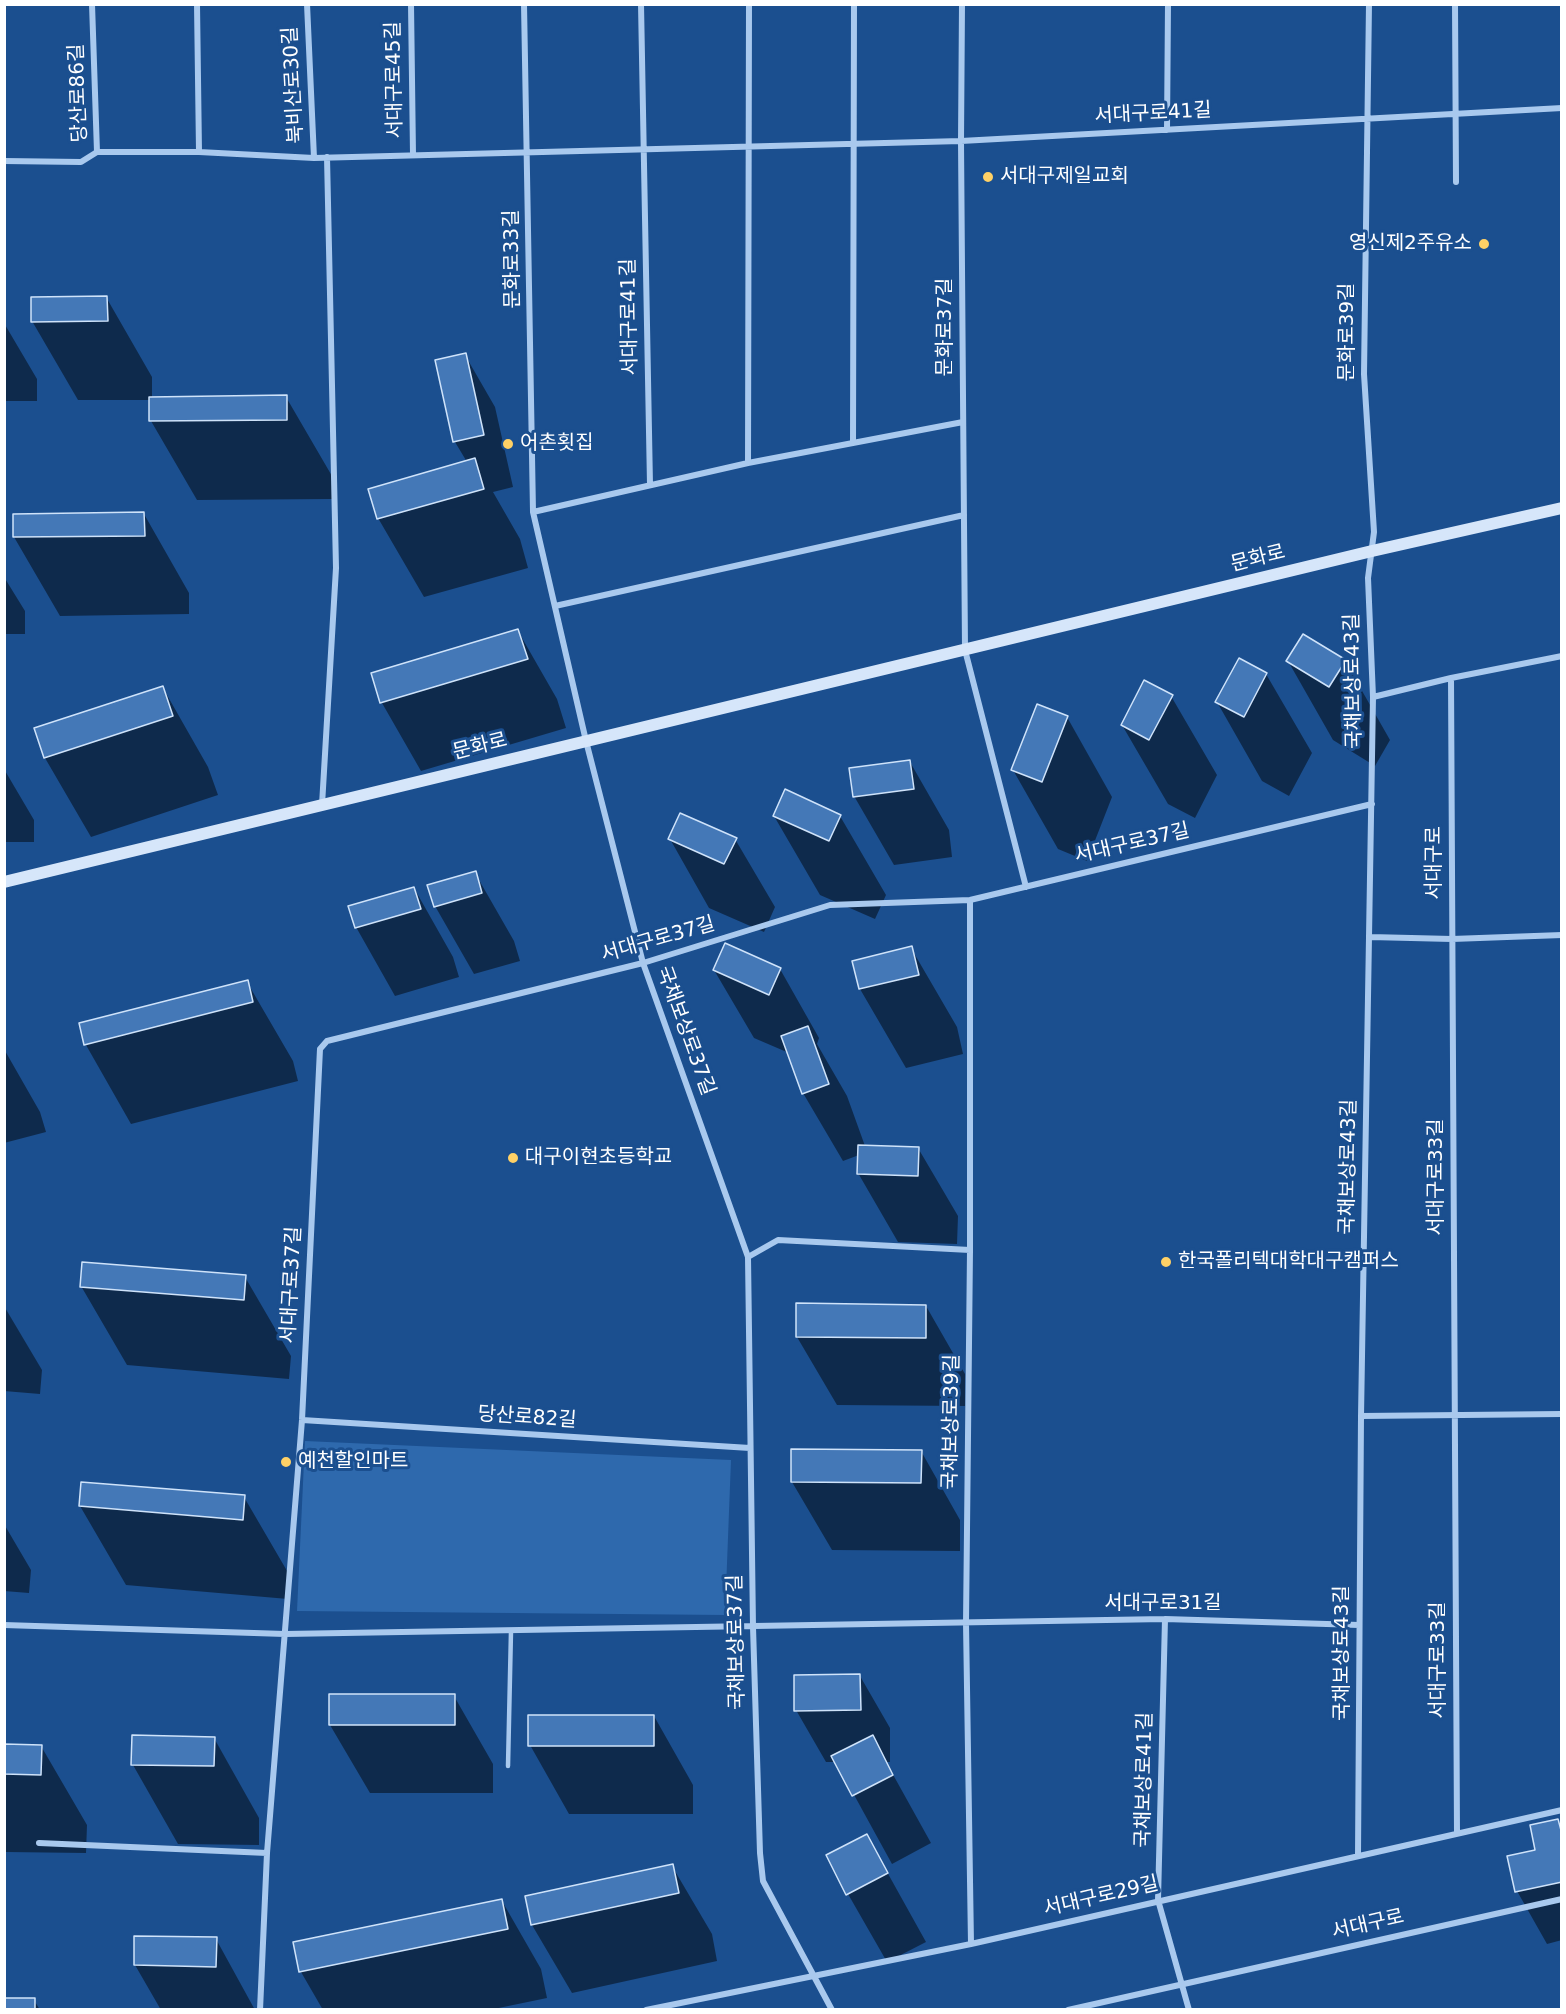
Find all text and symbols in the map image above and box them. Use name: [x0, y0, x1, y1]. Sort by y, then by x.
street label: 서대구로45길: [382, 21, 408, 139]
street label: 북비산로30길: [279, 26, 309, 144]
street label: 당산로86길: [65, 43, 93, 143]
street label: 서대구로41길: [1094, 99, 1212, 129]
place label: 서대구제일교회: [1000, 165, 1129, 189]
marker: 서대구제일교회: [981, 170, 995, 184]
street label: 문화로33길: [500, 209, 526, 309]
place label: 영신제2주유소: [1349, 232, 1472, 256]
marker: 영신제2주유소: [1477, 237, 1491, 251]
street label: 서대구로41길: [617, 258, 643, 376]
street label: 문화로37길: [934, 277, 958, 377]
street label: 문화로39길: [1336, 282, 1360, 382]
place label: 어촌횟집: [520, 432, 594, 456]
marker: 어촌횟집: [501, 437, 515, 451]
street label: 문화로: [1228, 541, 1288, 577]
street label: 국채보상로43길: [1341, 613, 1367, 749]
street label: 문화로: [450, 729, 510, 765]
street label: 서대구로37길: [1072, 819, 1192, 869]
street label: 서대구로: [1423, 826, 1447, 900]
street label: 서대구로37길: [598, 912, 718, 968]
street label: 국채보상로37길: [650, 963, 720, 1099]
street label: 국채보상로43길: [1336, 1099, 1362, 1235]
street label: 서대구로33길: [1425, 1118, 1449, 1236]
place label: 대구이현초등학교: [525, 1146, 672, 1170]
marker: 대구이현초등학교: [506, 1151, 520, 1165]
street label: 서대구로37길: [277, 1226, 307, 1344]
place label: 한국폴리텍대학대구캠퍼스: [1178, 1250, 1399, 1274]
marker: 한국폴리텍대학대구캠퍼스: [1159, 1255, 1173, 1269]
street label: 국채보상로39길: [939, 1354, 965, 1490]
street label: 당산로82길: [477, 1403, 577, 1433]
place label: 예천할인마트: [298, 1450, 408, 1474]
marker: 예천할인마트: [279, 1455, 293, 1469]
street label: 국채보상로37길: [724, 1574, 750, 1710]
street label: 국채보상로43길: [1331, 1585, 1355, 1721]
street label: 서대구로31길: [1104, 1592, 1222, 1616]
street label: 서대구로33길: [1427, 1601, 1451, 1719]
street label: 국채보상로41길: [1132, 1712, 1158, 1848]
street label: 서대구로29길: [1041, 1872, 1161, 1922]
street label: 서대구로: [1329, 1905, 1407, 1945]

